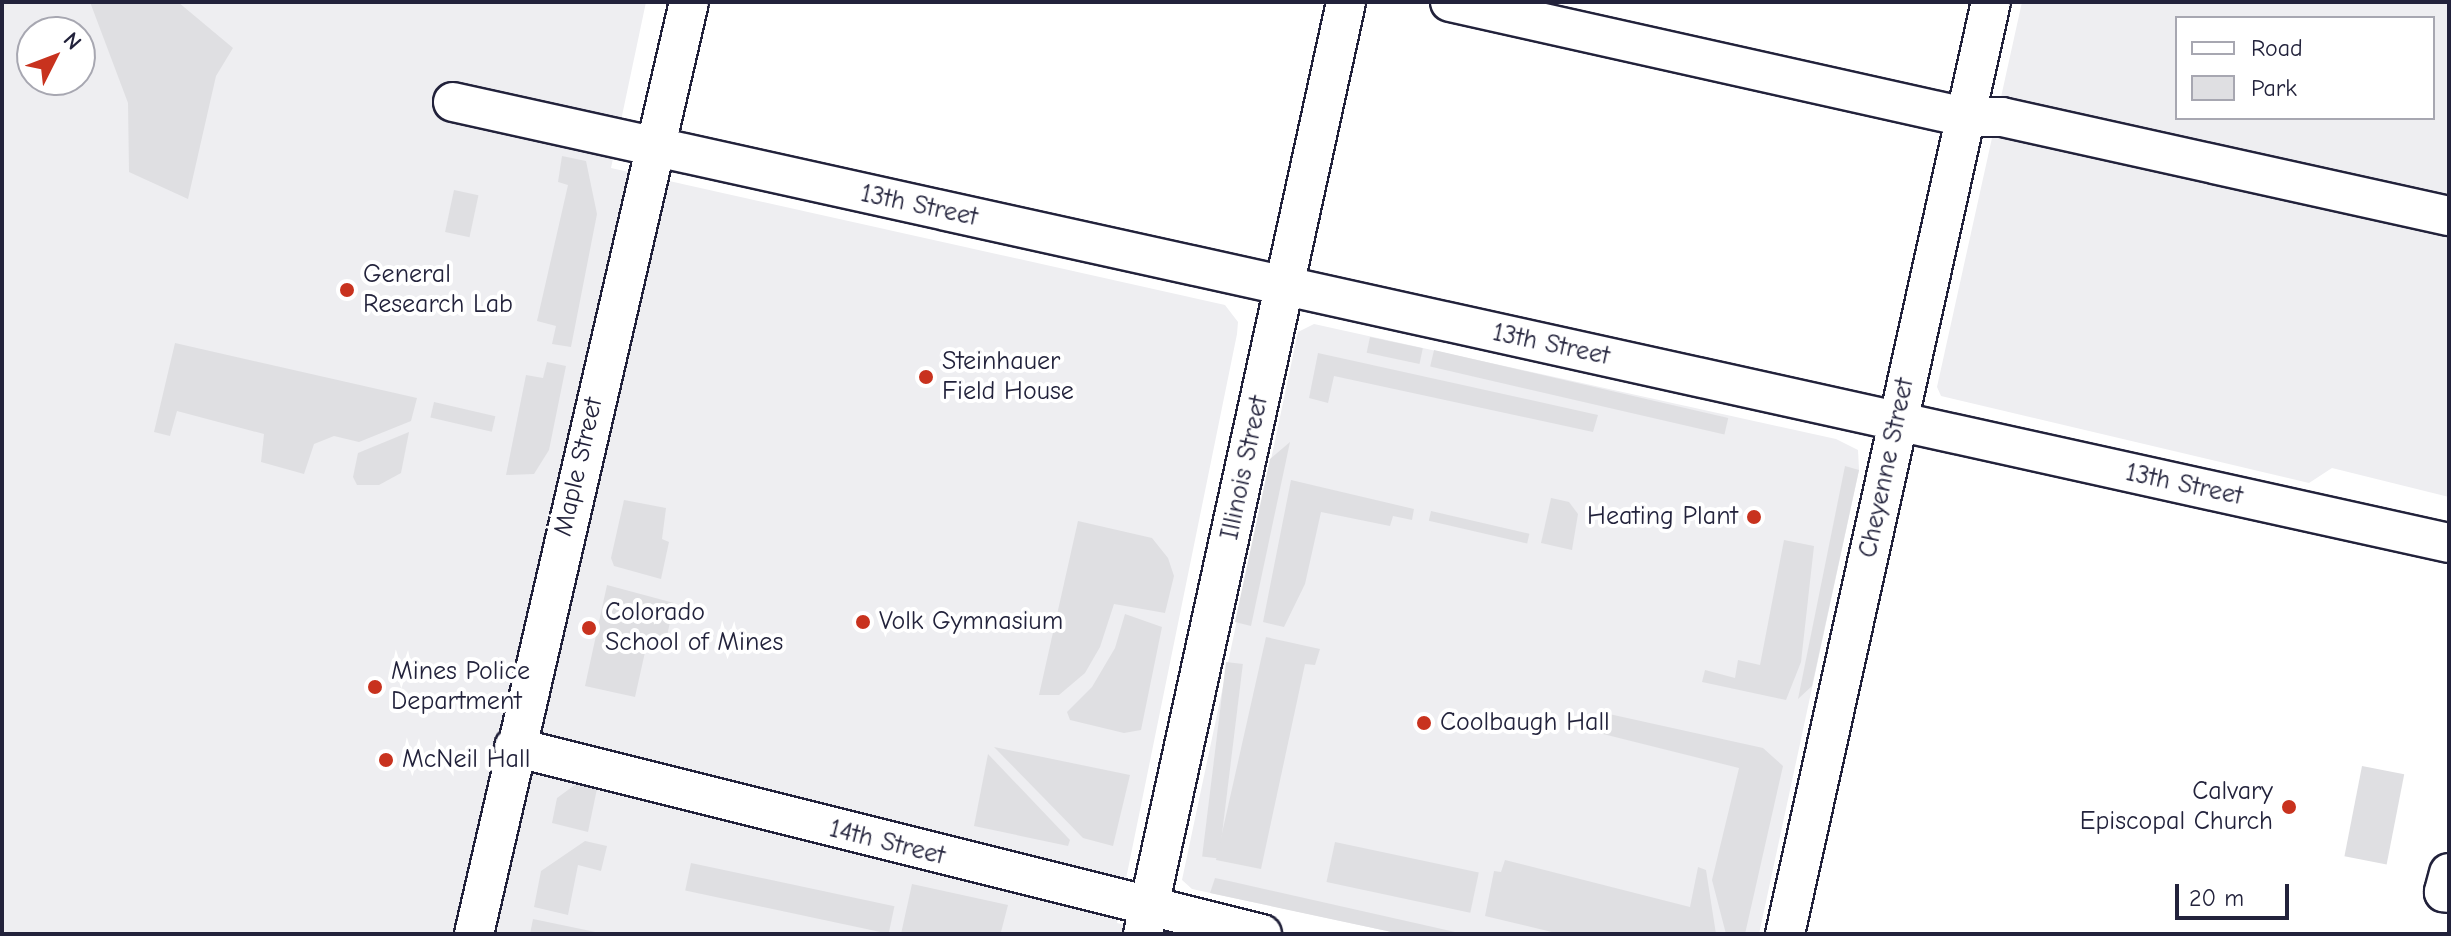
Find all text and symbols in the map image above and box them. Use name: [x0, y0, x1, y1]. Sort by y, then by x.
north arrow: [16, 16, 96, 96]
legend: [2175, 16, 2435, 120]
text: N: [58, 27, 87, 55]
text: Road: [2251, 34, 2303, 62]
text: Park: [2251, 74, 2297, 102]
street label: 13th Street: [858, 178, 980, 234]
place label: General Research Lab: [363, 259, 513, 320]
marker: General Research Lab: [338, 281, 356, 299]
street label: 13th Street: [1490, 317, 1612, 373]
place label: Steinhauer Field House: [942, 346, 1074, 408]
marker: Steinhauer Field House: [917, 368, 935, 386]
street label: Cheyenne Street: [1853, 375, 1921, 561]
street label: Illinois Street: [1215, 393, 1275, 543]
street label: Maple Street: [548, 395, 610, 539]
street label: 13th Street: [2123, 457, 2245, 513]
place label: Heating Plant: [1587, 501, 1738, 533]
marker: Heating Plant: [1745, 508, 1763, 526]
place label: Colorado School of Mines: [605, 597, 783, 658]
place label: Volk Gymnasium: [879, 606, 1063, 638]
marker: Volk Gymnasium: [854, 613, 872, 631]
marker: Colorado School of Mines: [580, 619, 598, 637]
place label: Mines Police Department: [391, 656, 530, 718]
marker: Mines Police Department: [366, 678, 384, 696]
place label: Coolbaugh Hall: [1440, 707, 1610, 739]
marker: Coolbaugh Hall: [1415, 714, 1433, 732]
place label: McNeil Hall: [402, 744, 530, 776]
marker: McNeil Hall: [377, 751, 395, 769]
place label: Calvary Episcopal Church: [2080, 776, 2273, 838]
marker: Calvary Episcopal Church: [2280, 798, 2298, 816]
street label: 14th Street: [826, 814, 948, 872]
scale bar: [2179, 868, 2293, 918]
text: 20 m: [2189, 884, 2244, 912]

